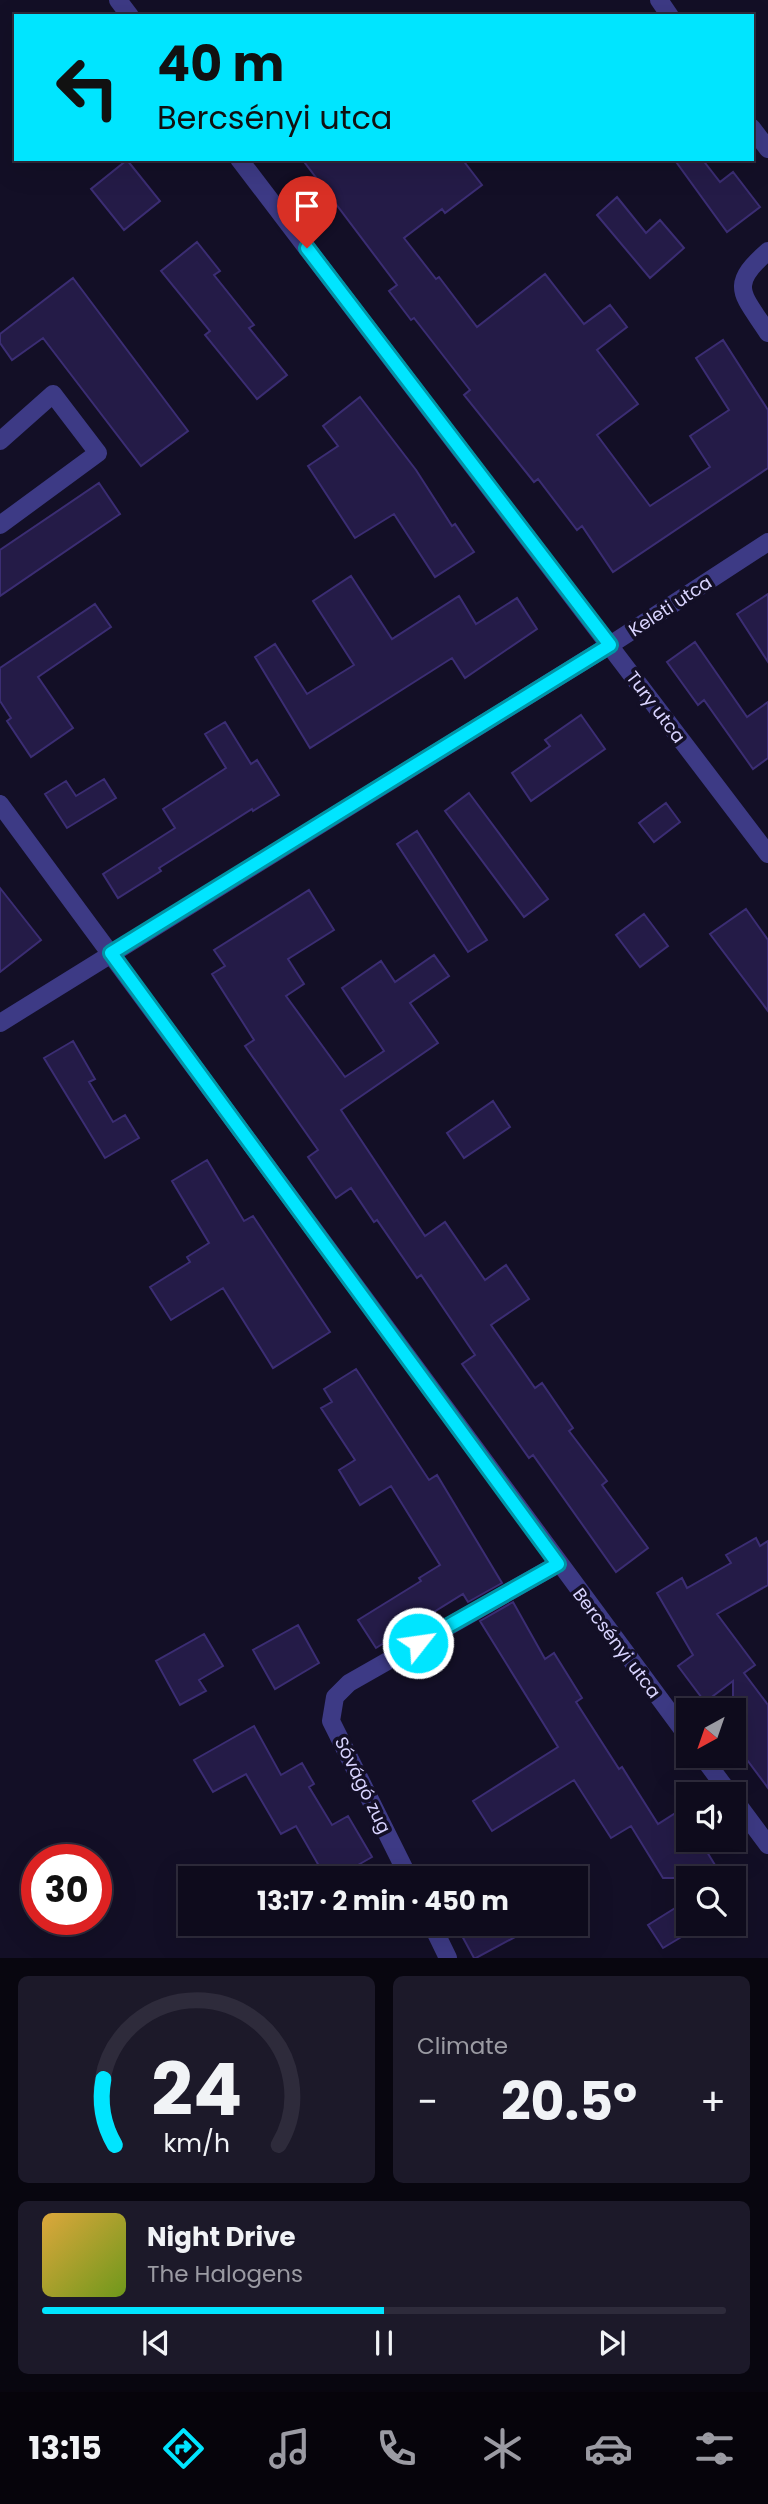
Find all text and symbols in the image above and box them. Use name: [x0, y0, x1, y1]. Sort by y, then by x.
text: 40 m: [157, 30, 284, 98]
icon: left: [42, 42, 133, 133]
text: Bercsényi utca: [157, 95, 392, 140]
pin: [277, 176, 337, 248]
icon: arrive: [288, 187, 326, 225]
street label: Keleti utca: [624, 570, 716, 642]
street label: Tury utca: [621, 666, 691, 748]
street label: Bercsényi utca: [567, 1583, 667, 1703]
position arrow: [381, 1606, 455, 1680]
north arrow: [676, 1698, 746, 1768]
map controls: [676, 1698, 746, 1936]
street label: Sóvágó zug: [329, 1732, 397, 1838]
button: sound: [676, 1782, 746, 1852]
speed limit sign: 30: [21, 1844, 112, 1935]
button: search: [676, 1866, 746, 1936]
text: 13:17 · 2 min · 450 m: [257, 1883, 509, 1919]
text: Climate: [417, 2030, 508, 2062]
text: 24: [151, 2040, 242, 2141]
text: 20.5°: [501, 2065, 637, 2138]
text: −: [417, 2075, 438, 2128]
text: +: [700, 2075, 726, 2128]
text: km/h: [163, 2126, 230, 2161]
text: Night Drive: [147, 2219, 295, 2255]
text: The Halogens: [147, 2258, 303, 2290]
icon: previous: [137, 2324, 175, 2362]
icon: pause: [365, 2324, 403, 2362]
icon: next: [593, 2324, 631, 2362]
icon: directions: [159, 2424, 208, 2473]
icon: music: [265, 2424, 314, 2473]
icon: phone: [372, 2424, 421, 2473]
icon: climate: [478, 2424, 527, 2473]
icon: car: [584, 2424, 633, 2473]
icon: filters: [690, 2424, 739, 2473]
text: 13:15: [29, 2425, 102, 2470]

